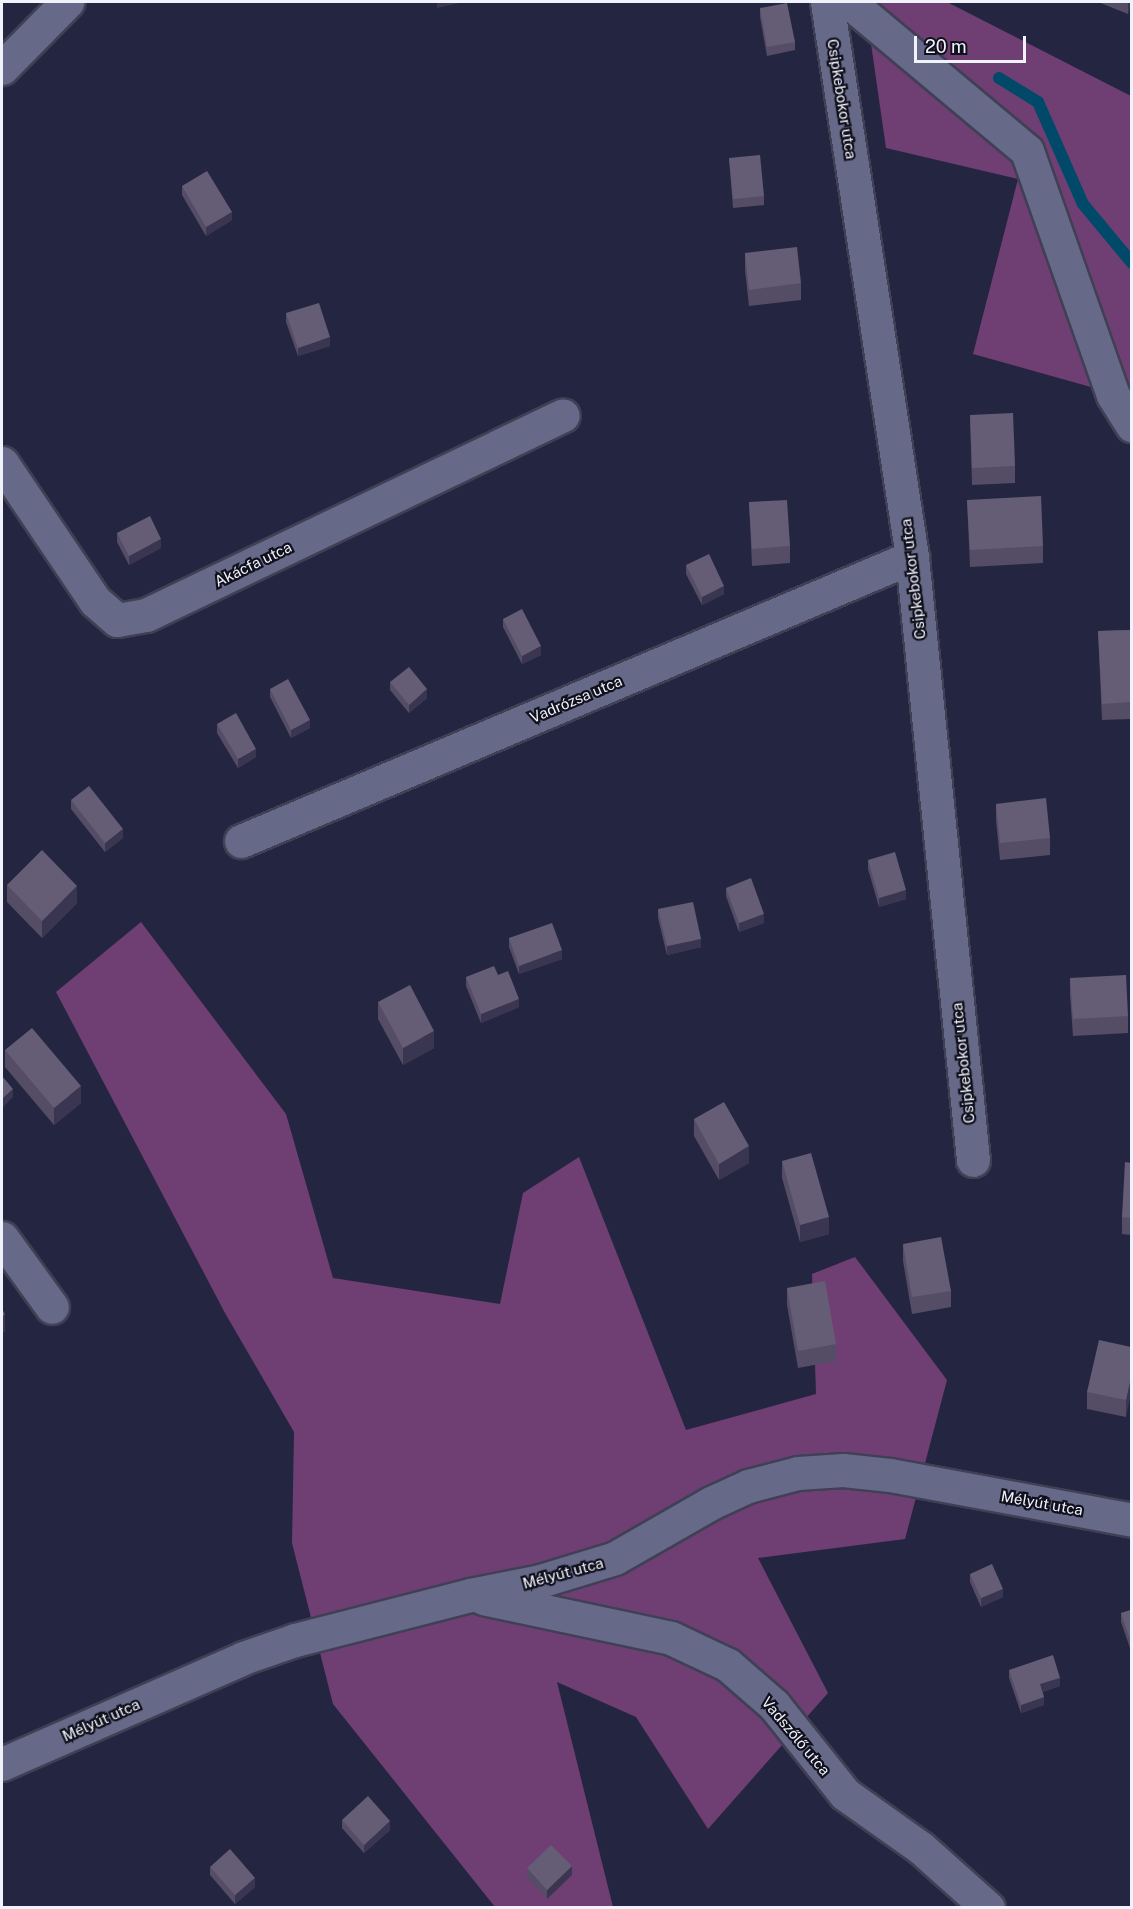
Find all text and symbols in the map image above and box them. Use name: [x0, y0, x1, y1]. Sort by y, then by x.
scale bar: [917, 24, 1030, 62]
text: 20 m: [925, 36, 967, 57]
street label: Csipkebokor utca: [824, 38, 860, 160]
street label: Csipkebokor utca: [897, 518, 929, 640]
street label: Akácfa utca: [211, 538, 295, 590]
street label: Vadrózsa utca: [527, 672, 625, 726]
street label: Csipkebokor utca: [948, 1002, 978, 1124]
street label: Mélyút utca: [1000, 1487, 1084, 1519]
street label: Mélyút utca: [521, 1554, 605, 1592]
street label: Vadszőlő utca: [758, 1693, 834, 1779]
street label: Mélyút utca: [60, 1695, 142, 1745]

